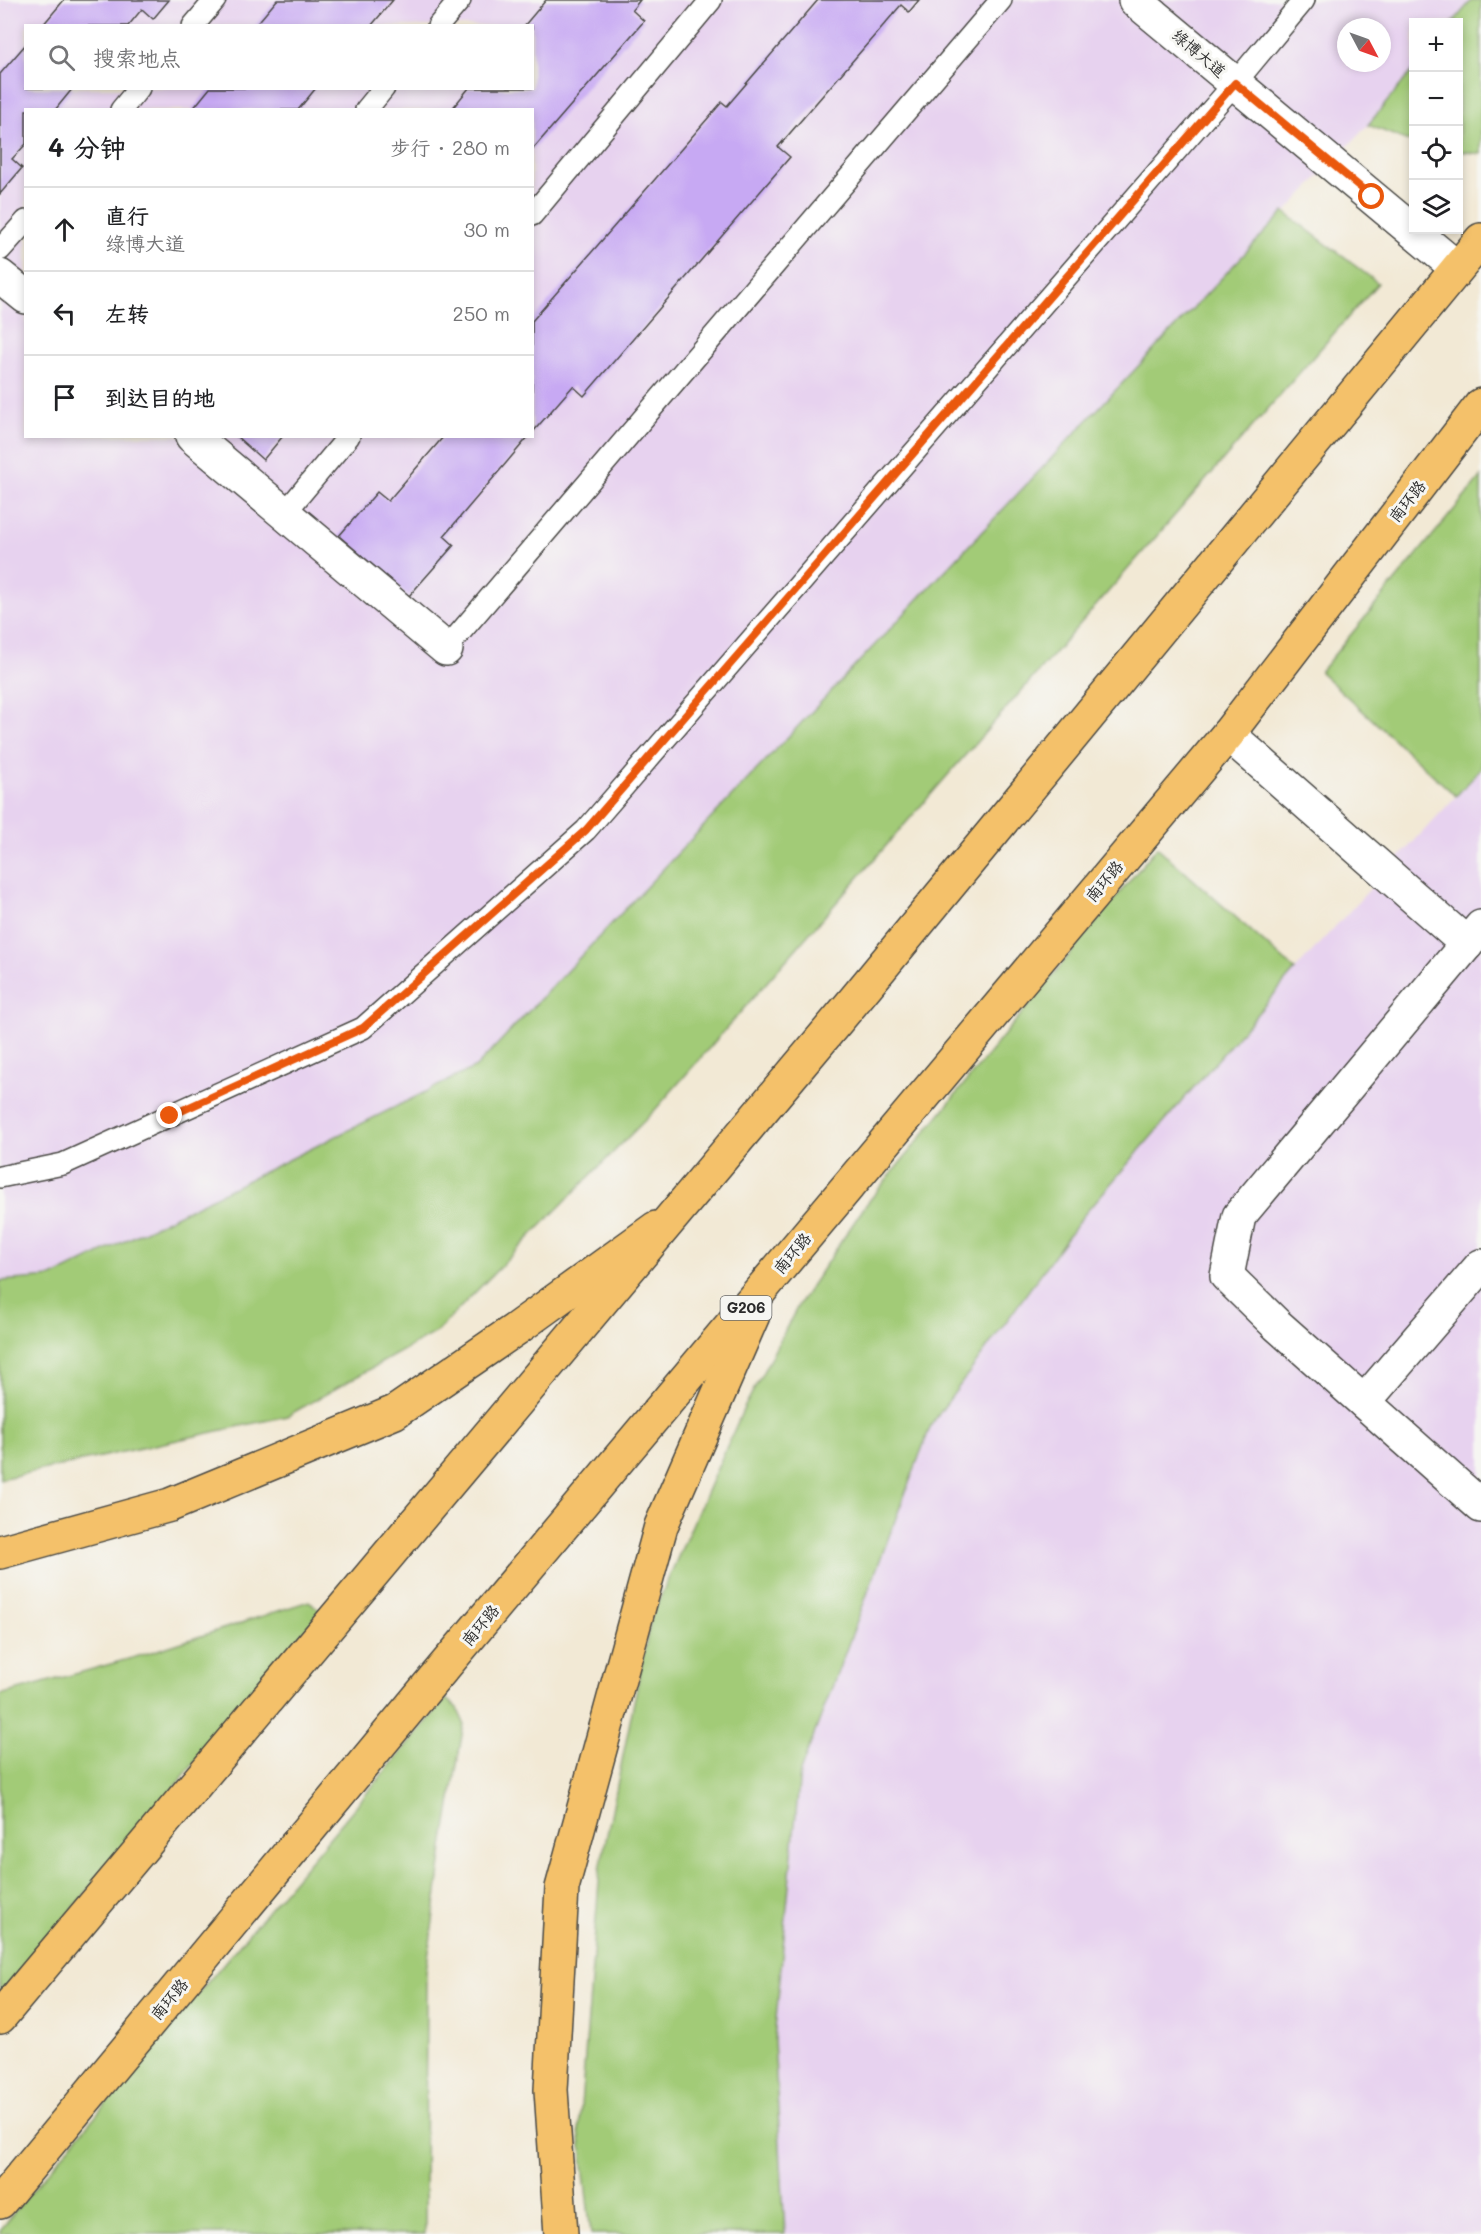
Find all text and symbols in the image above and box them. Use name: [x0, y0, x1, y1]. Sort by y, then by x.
north arrow: [1337, 18, 1391, 72]
map controls: [1409, 18, 1463, 234]
button: +: [1409, 18, 1463, 72]
search box: [24, 24, 534, 90]
street label: 绿博大道: [1168, 24, 1231, 81]
icon: search: [45, 41, 78, 74]
text: 搜索地点: [93, 43, 181, 72]
button: −: [1409, 72, 1463, 126]
button: locate: [1409, 126, 1463, 180]
text: 4 分钟: [48, 130, 126, 164]
text: 步行 · 280 m: [391, 134, 510, 160]
button: layers: [1409, 180, 1463, 234]
route start: [1358, 183, 1384, 209]
text: 直行: [105, 201, 149, 230]
icon: ahead: [48, 213, 81, 246]
text: 30 m: [464, 216, 510, 242]
text: 绿博大道: [105, 230, 185, 256]
icon: left: [48, 297, 81, 330]
text: 左转: [105, 299, 149, 328]
text: 250 m: [453, 300, 510, 326]
icon: arrive: [48, 381, 81, 414]
text: 到达目的地: [105, 383, 215, 412]
street label: 南环路: [1384, 475, 1430, 526]
street label: 南环路: [1080, 856, 1127, 906]
route end: [156, 1102, 182, 1128]
street label: 南环路: [768, 1228, 815, 1278]
road number: G206: [720, 1296, 771, 1320]
street label: 南环路: [456, 1600, 503, 1650]
street label: 南环路: [145, 1974, 192, 2024]

